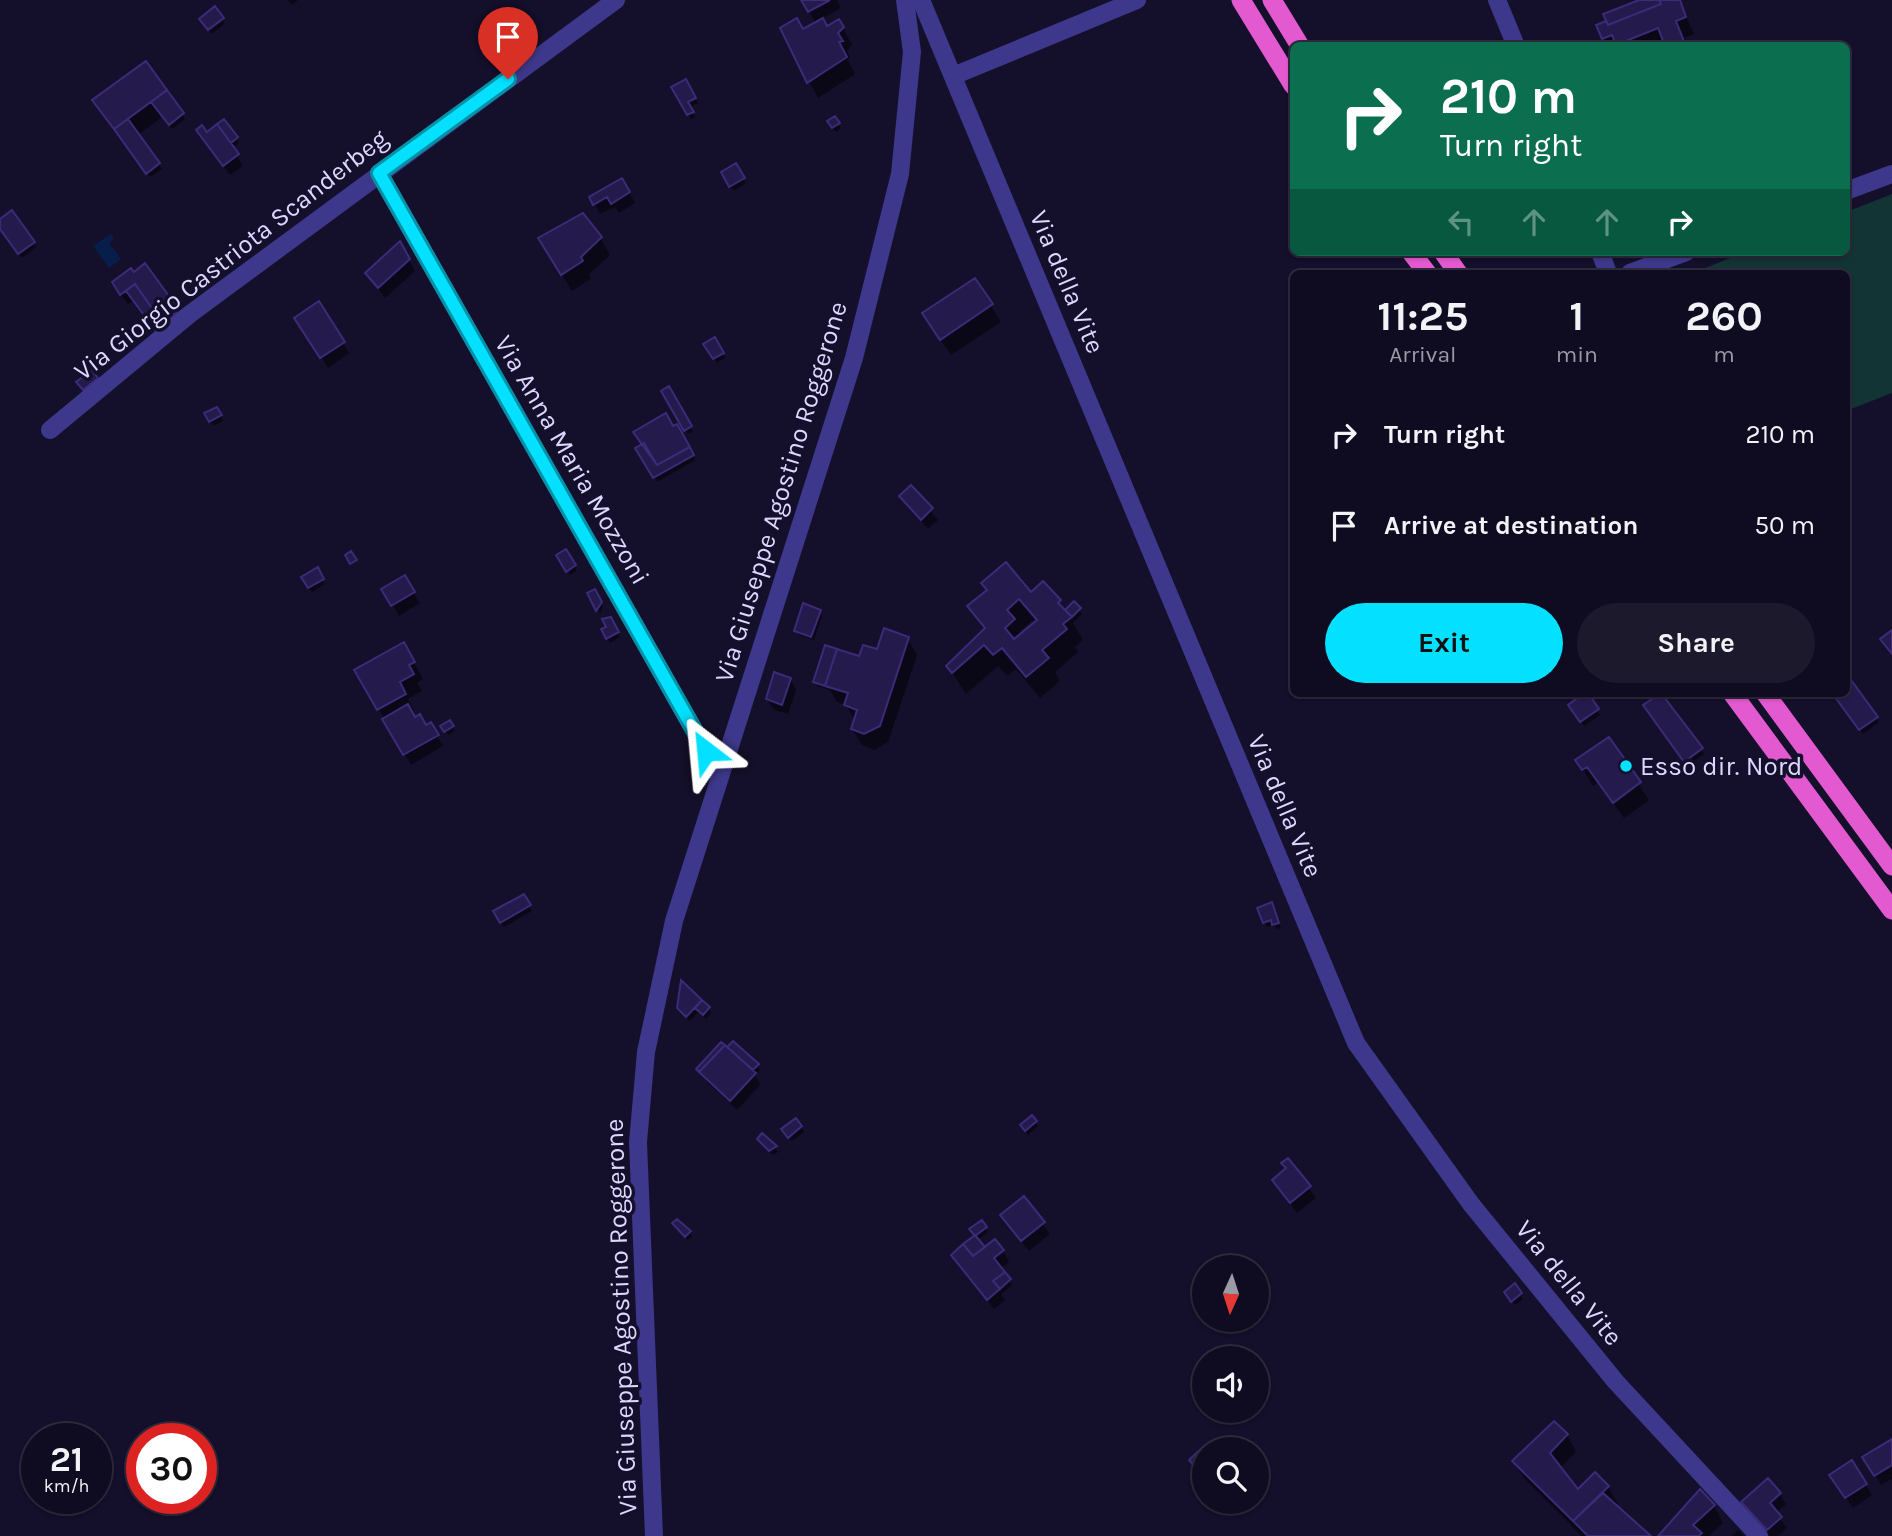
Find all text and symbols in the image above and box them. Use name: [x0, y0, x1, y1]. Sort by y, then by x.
pin: [478, 7, 538, 79]
icon: arrive: [489, 18, 527, 56]
text: 210 m: [1440, 68, 1577, 125]
icon: right: [1325, 70, 1416, 161]
street label: Via Giorgio Castriota Scanderbeg: [68, 123, 394, 387]
text: Turn right: [1440, 127, 1582, 164]
icon: left: [1442, 203, 1480, 241]
icon: ahead: [1515, 203, 1553, 241]
icon: ahead: [1588, 203, 1626, 241]
icon: right: [1661, 203, 1699, 241]
street label: Via della Vite: [1023, 206, 1111, 358]
text: 11:25: [1377, 291, 1468, 341]
text: 1: [1569, 291, 1584, 341]
text: 260: [1685, 291, 1763, 341]
street label: Via Giuseppe Agostino Roggerone: [708, 298, 854, 686]
street label: Via Anna Maria Mozzoni: [488, 330, 656, 590]
text: Arrival: [1389, 341, 1457, 368]
text: min: [1556, 341, 1598, 368]
text: m: [1713, 341, 1735, 368]
icon: right: [1325, 416, 1363, 454]
text: Turn right: [1384, 419, 1505, 450]
text: 210 m: [1745, 419, 1815, 450]
icon: arrive: [1325, 507, 1363, 545]
text: Arrive at destination: [1384, 510, 1638, 541]
text: 50 m: [1754, 510, 1815, 541]
button: Exit: [1325, 603, 1563, 683]
button: Share: [1577, 603, 1815, 683]
position arrow: [669, 714, 743, 788]
street label: Via della Vite: [1241, 730, 1329, 882]
place label: Esso dir. Nord: [1640, 751, 1803, 782]
marker: Esso dir. Nord: [1618, 758, 1634, 774]
street label: Via Giuseppe Agostino Roggerone: [599, 1118, 643, 1516]
street label: Via della Vite: [1509, 1214, 1629, 1352]
north arrow: [1192, 1255, 1269, 1332]
map controls: [1192, 1255, 1269, 1514]
button: sound: [1192, 1346, 1269, 1423]
speed limit sign: 30: [126, 1423, 217, 1514]
button: search: [1192, 1437, 1269, 1514]
text: 21: [50, 1439, 83, 1480]
text: km/h: [44, 1475, 89, 1497]

